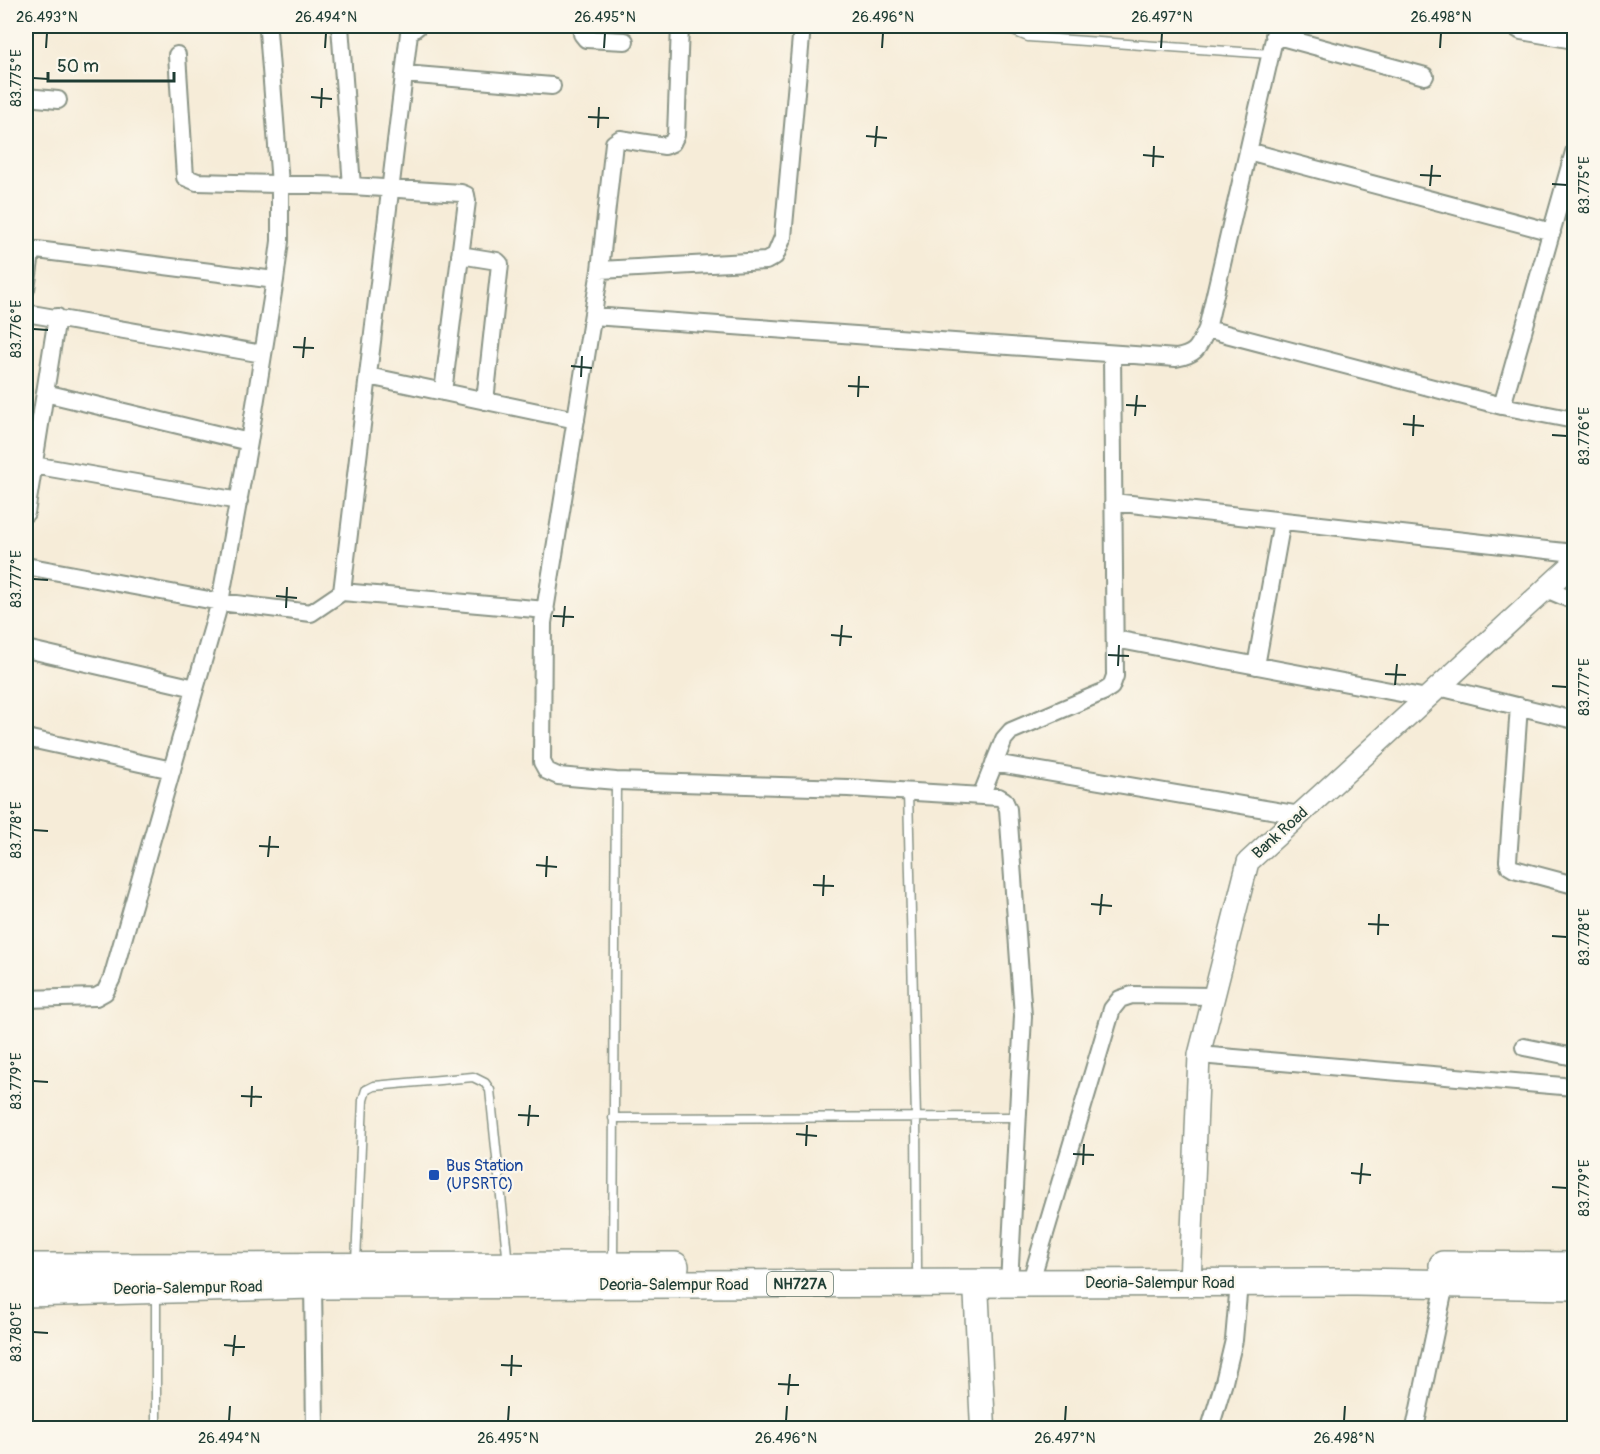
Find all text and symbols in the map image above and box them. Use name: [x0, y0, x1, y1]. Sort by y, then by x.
text: 26.493°N: [16, 8, 78, 27]
text: 26.494°N: [295, 8, 357, 27]
text: 26.495°N: [574, 8, 636, 27]
text: 26.496°N: [852, 8, 914, 27]
text: 26.497°N: [1131, 8, 1193, 27]
text: 26.498°N: [1410, 8, 1472, 27]
scale bar: [48, 45, 174, 83]
text: 83.775°E: [7, 49, 26, 107]
text: 50 m: [57, 55, 99, 78]
text: 83.775°E: [1575, 156, 1594, 214]
text: 83.776°E: [7, 300, 26, 358]
text: 83.776°E: [1575, 407, 1594, 465]
text: 83.777°E: [7, 550, 26, 608]
text: 83.777°E: [1575, 658, 1594, 716]
text: 83.778°E: [7, 801, 26, 859]
street label: Bank Road: [1248, 803, 1312, 863]
text: 83.778°E: [1575, 908, 1594, 966]
text: 83.779°E: [7, 1052, 26, 1110]
place label: Bus Station (UPSRTC): [446, 1156, 523, 1194]
text: 83.779°E: [1575, 1159, 1594, 1217]
marker: Bus Station (UPSRTC): [427, 1168, 441, 1182]
road number: NH727A: [767, 1272, 833, 1296]
street label: Deoria-Salempur Road: [1085, 1273, 1235, 1293]
street label: Deoria-Salempur Road: [599, 1275, 749, 1295]
street label: Deoria-Salempur Road: [113, 1277, 263, 1299]
text: 83.780°E: [7, 1302, 26, 1362]
text: 26.494°N: [198, 1429, 260, 1448]
text: 26.495°N: [477, 1429, 539, 1448]
text: 26.496°N: [755, 1429, 817, 1448]
text: 26.497°N: [1034, 1429, 1096, 1448]
text: 26.498°N: [1313, 1429, 1375, 1448]

